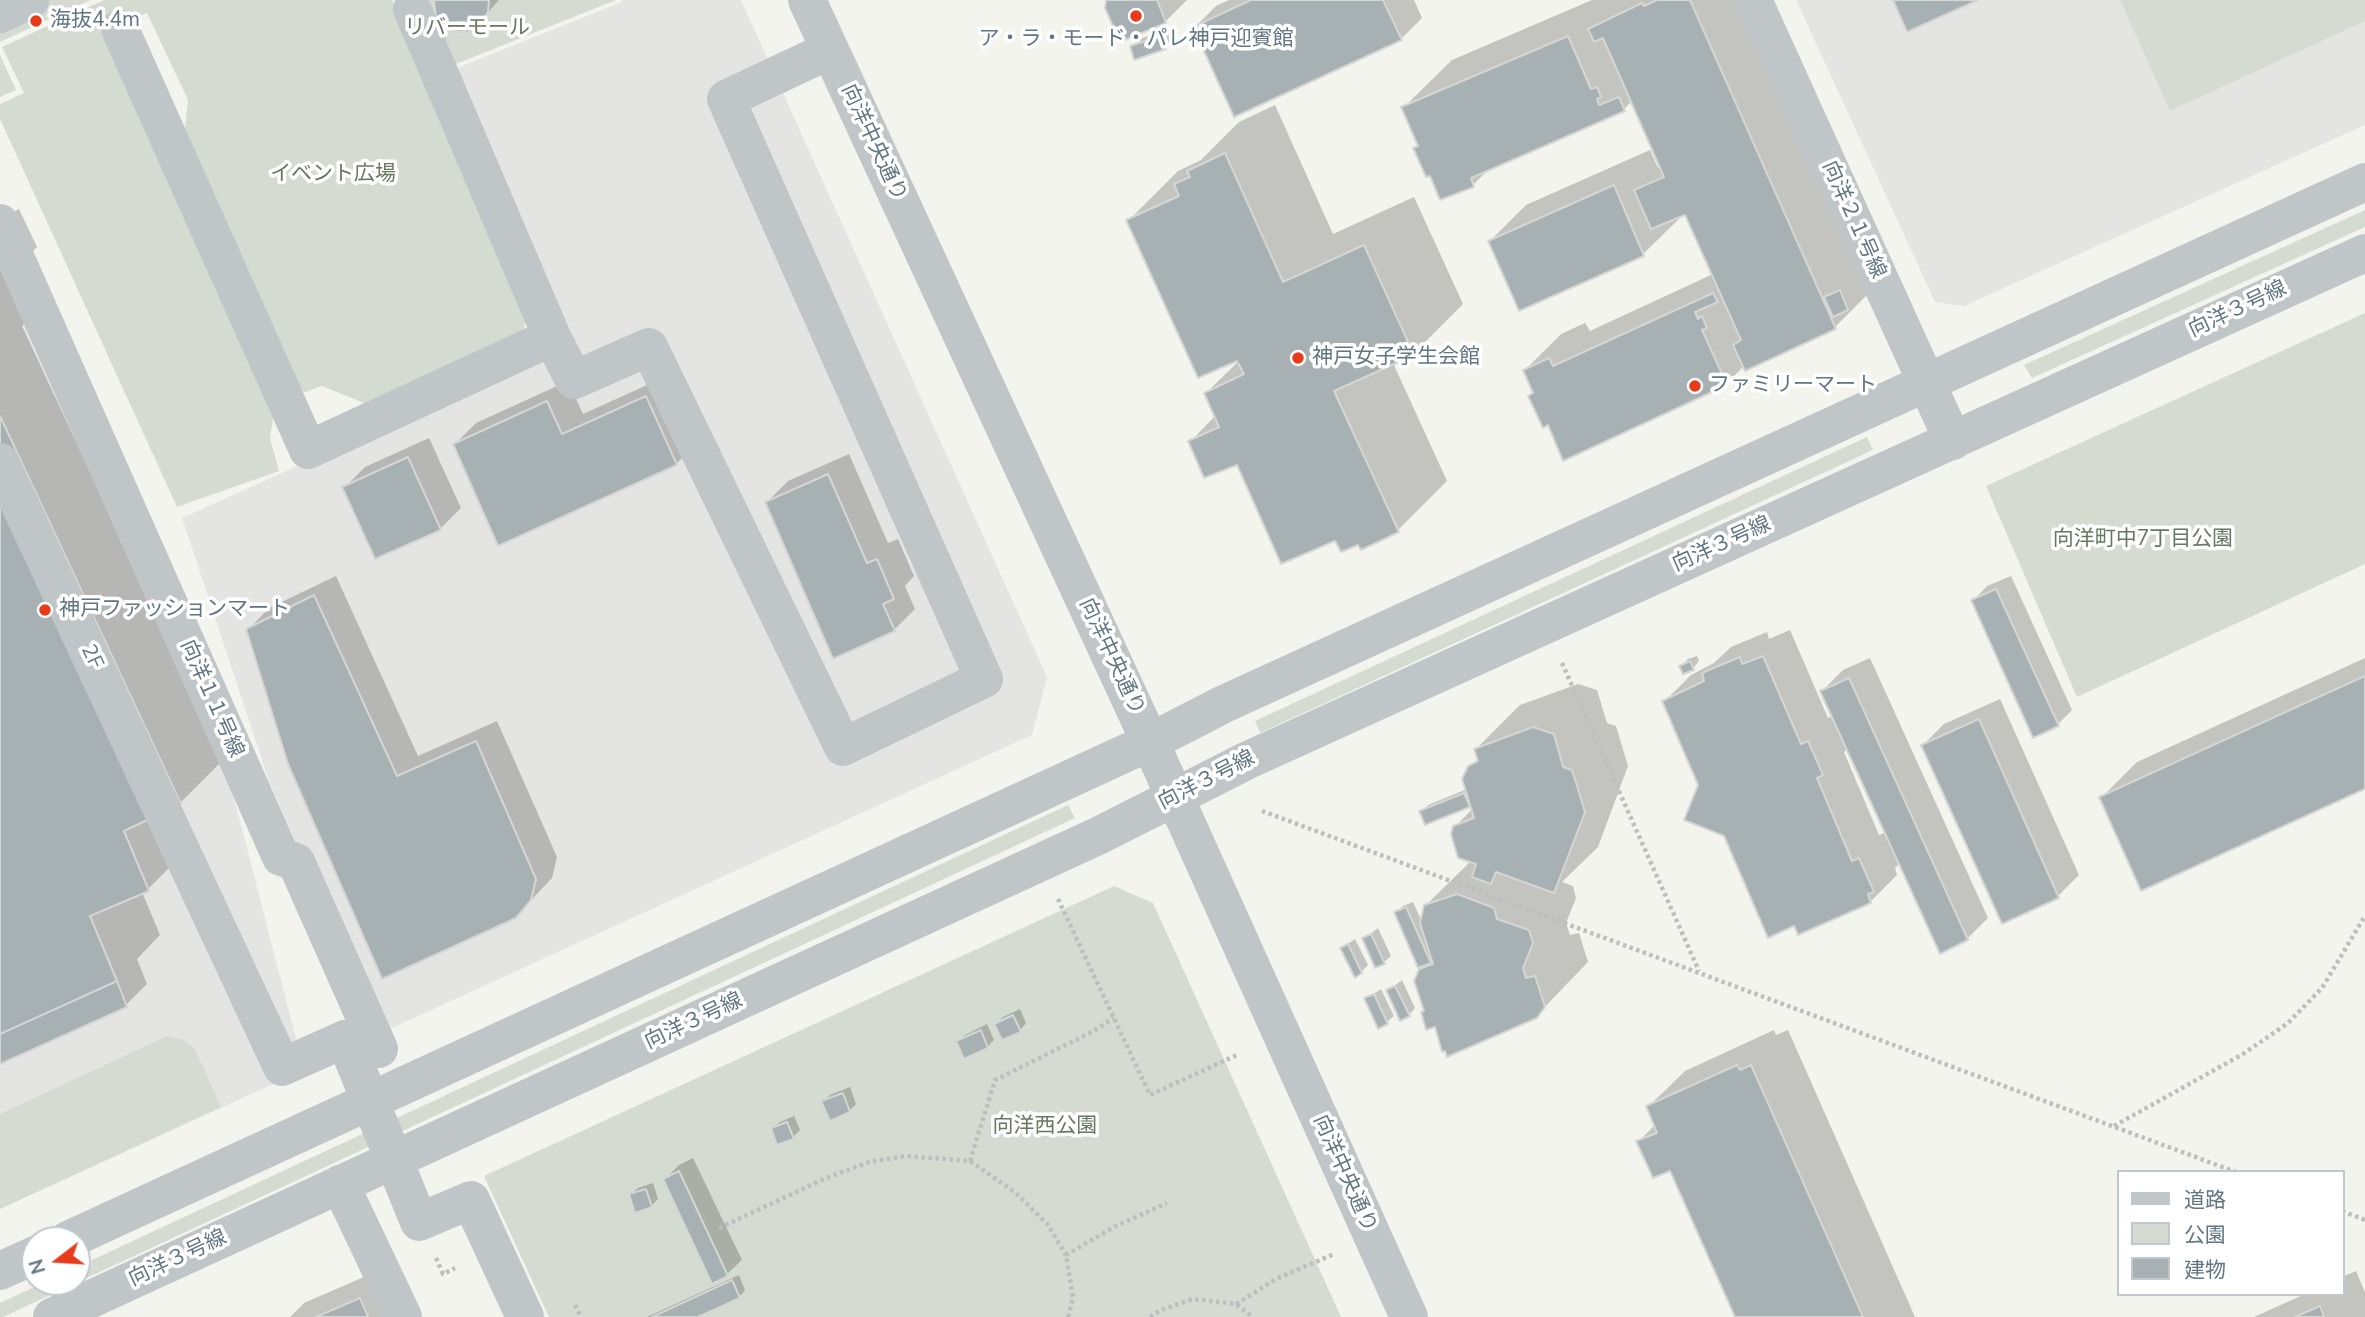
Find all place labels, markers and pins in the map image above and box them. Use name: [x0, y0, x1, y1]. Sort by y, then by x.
place label: 海抜4.4m: [50, 8, 140, 34]
marker: ア・ラ・モード・パレ神戸迎賓館: [1128, 8, 1144, 24]
marker: 海抜4.4m: [28, 13, 44, 29]
place label: ア・ラ・モード・パレ神戸迎賓館: [979, 27, 1293, 53]
place label: 神戸女子学生会館: [1312, 345, 1480, 371]
marker: 神戸女子学生会館: [1290, 350, 1306, 366]
place label: ファミリーマート: [1709, 373, 1877, 399]
marker: ファミリーマート: [1687, 378, 1703, 394]
place label: 神戸ファッションマート: [59, 597, 290, 623]
marker: 神戸ファッションマート: [37, 602, 53, 618]

